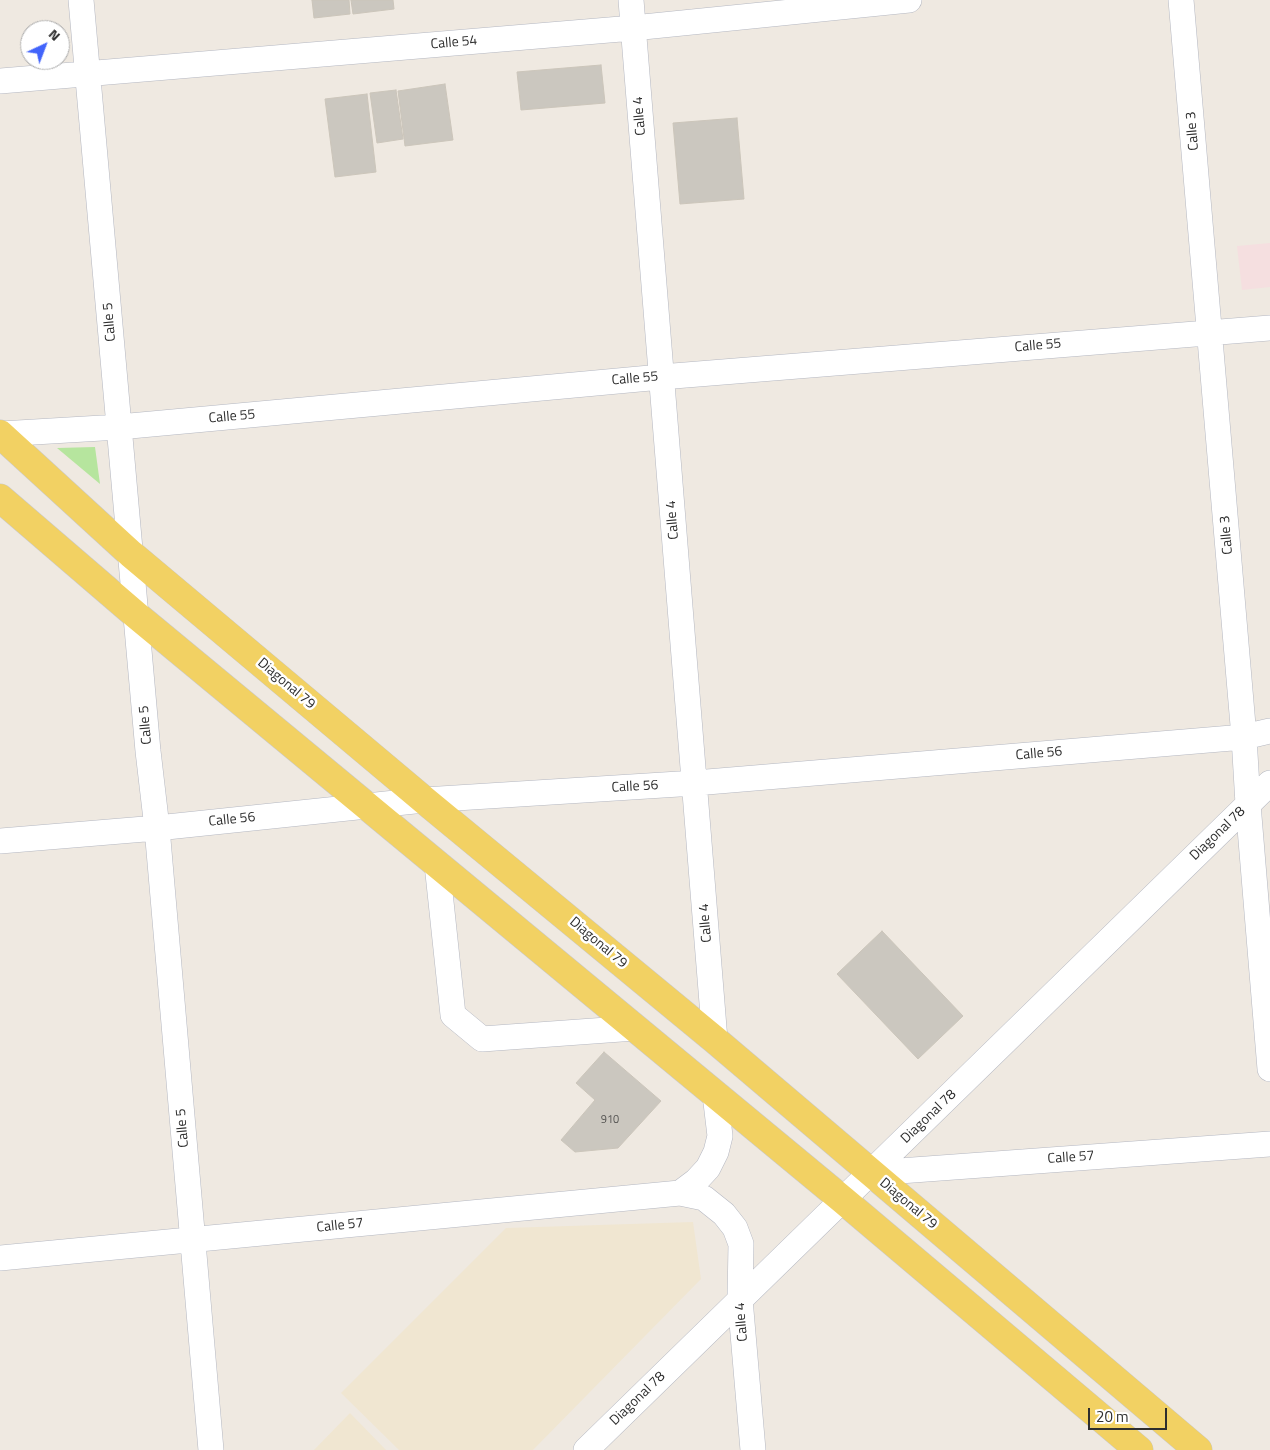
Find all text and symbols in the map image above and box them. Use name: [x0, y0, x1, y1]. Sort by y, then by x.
north arrow: [20, 20, 70, 70]
text: N: [44, 23, 66, 45]
street label: Calle 54: [430, 33, 478, 53]
street label: Calle 4: [630, 96, 650, 136]
street label: Calle 3: [1183, 111, 1203, 151]
street label: Calle 5: [100, 302, 120, 342]
street label: Calle 55: [1014, 336, 1062, 356]
street label: Calle 55: [611, 369, 659, 389]
street label: Calle 55: [208, 407, 256, 427]
street label: Calle 4: [663, 500, 683, 540]
street label: Calle 3: [1217, 515, 1237, 555]
street label: Diagonal 79: [254, 655, 318, 713]
street label: Calle 5: [136, 705, 156, 745]
street label: Calle 56: [1015, 744, 1063, 764]
street label: Calle 56: [611, 777, 659, 797]
street label: Diagonal 78: [1187, 804, 1249, 864]
street label: Calle 56: [208, 809, 256, 831]
street label: Calle 4: [696, 903, 716, 943]
street label: Diagonal 79: [566, 914, 630, 972]
street label: Diagonal 78: [898, 1087, 960, 1147]
street label: Calle 5: [173, 1108, 193, 1148]
house number: 910: [601, 1113, 619, 1127]
street label: Calle 57: [1047, 1148, 1095, 1168]
street label: Diagonal 79: [876, 1175, 940, 1233]
street label: Calle 57: [316, 1215, 364, 1237]
street label: Calle 4: [732, 1302, 752, 1342]
street label: Diagonal 78: [607, 1369, 669, 1429]
scale bar: [1090, 1398, 1169, 1430]
text: 20 m: [1096, 1405, 1129, 1428]

